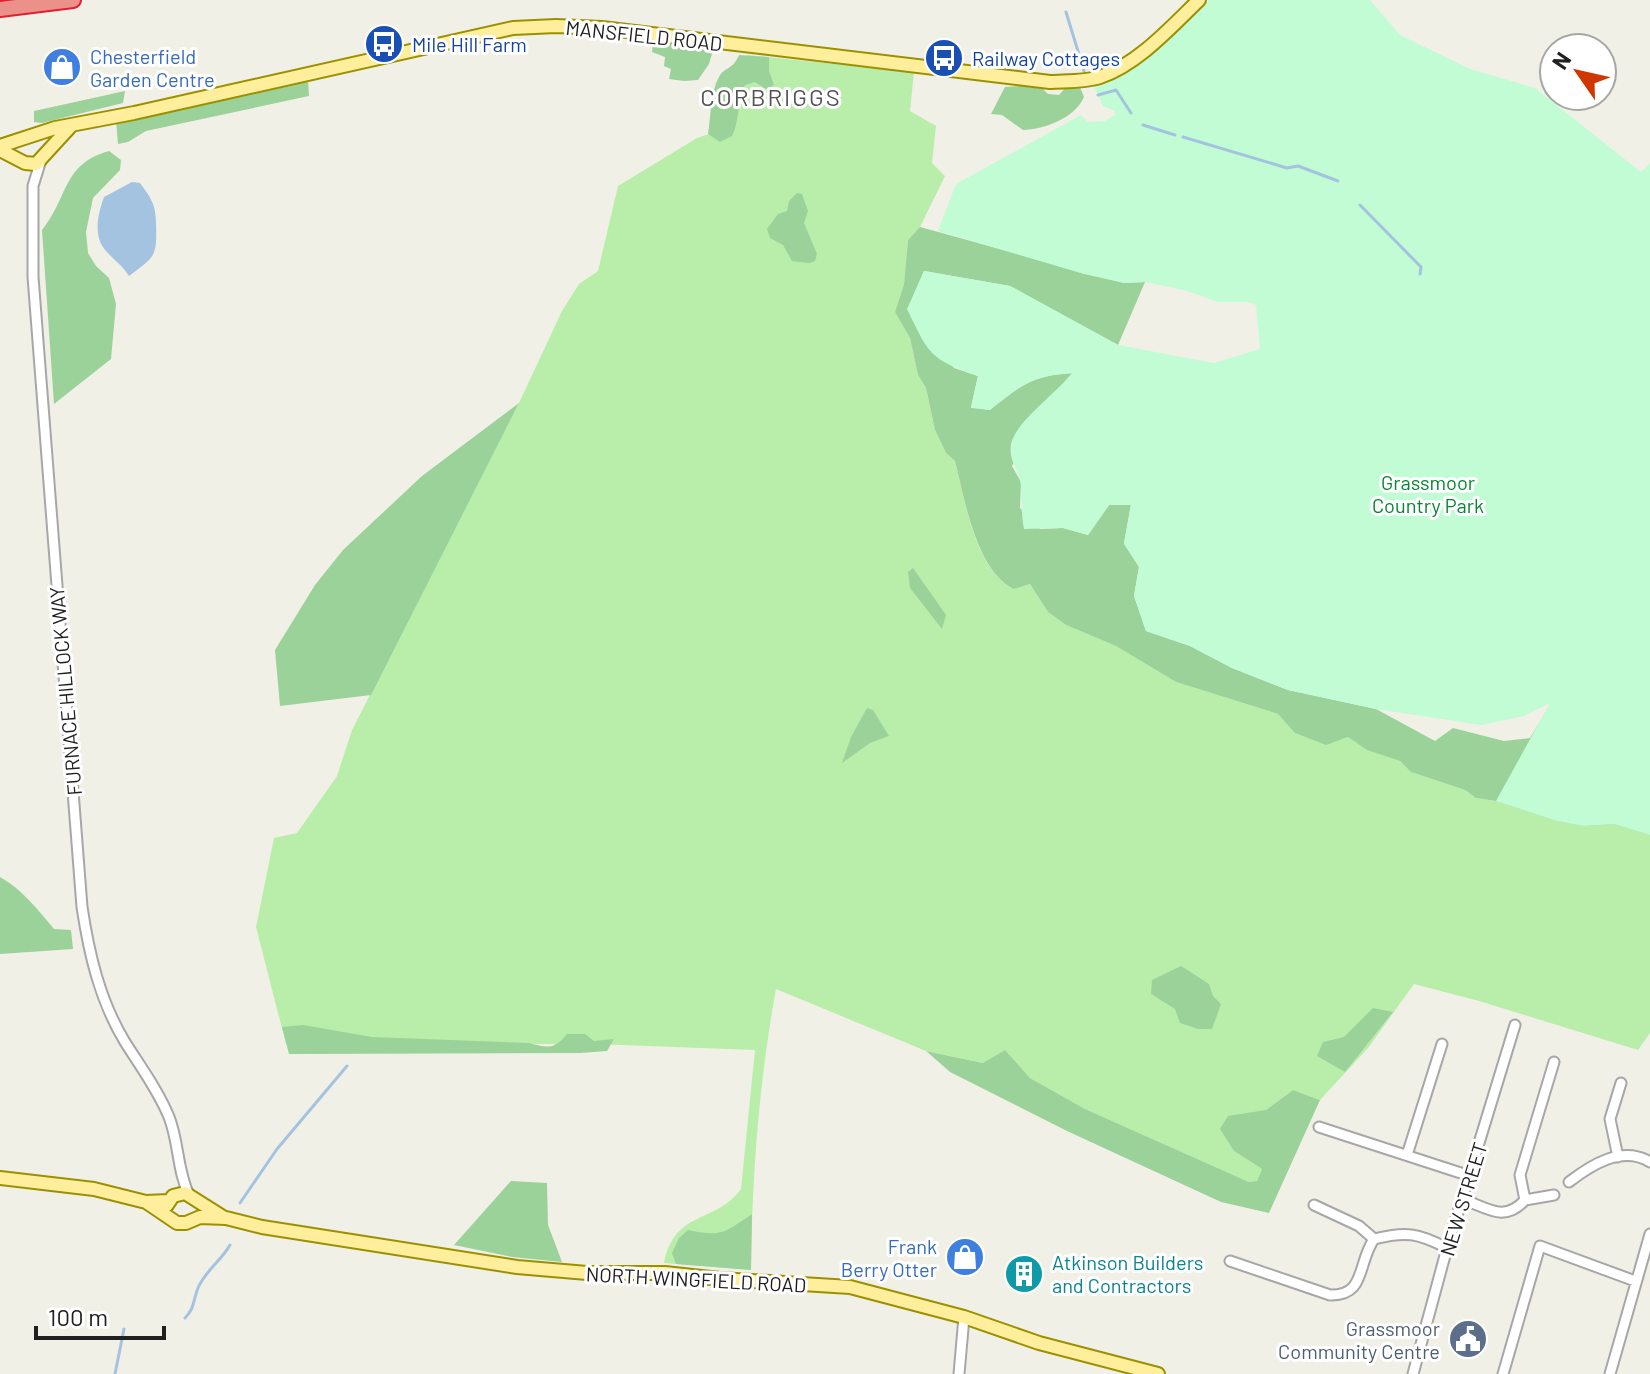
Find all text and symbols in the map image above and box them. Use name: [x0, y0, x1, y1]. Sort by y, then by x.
street label: MANSFIELD ROAD: [565, 15, 723, 55]
bus stop icon: Mile Hill Farm: [363, 23, 405, 65]
place label: Mile Hill Farm: [412, 32, 527, 56]
north arrow: [1538, 32, 1618, 112]
bus stop icon: Railway Cottages: [923, 37, 965, 79]
place label: Chesterfield Garden Centre: [90, 44, 215, 91]
shop icon: Chesterfield Garden Centre: [41, 46, 83, 88]
place label: Railway Cottages: [972, 46, 1120, 70]
text: N: [1546, 47, 1575, 74]
district label: CORBRIGGS: [700, 82, 842, 111]
park label: Grassmoor Country Park: [1372, 470, 1484, 517]
street label: FURNACE HILLOCK WAY: [44, 586, 86, 796]
street label: NEW STREET: [1434, 1139, 1492, 1259]
place label: Frank Berry Otter: [841, 1234, 937, 1281]
shop icon: Frank Berry Otter: [944, 1236, 986, 1278]
place label: Atkinson Builders and Contractors: [1052, 1250, 1203, 1297]
building icon: Atkinson Builders and Contractors: [1003, 1253, 1045, 1295]
street label: NORTH WINGFIELD ROAD: [585, 1261, 807, 1297]
scale bar: [36, 1290, 164, 1340]
text: 100 m: [48, 1302, 108, 1331]
place label: Grassmoor Community Centre: [1278, 1316, 1440, 1363]
public building icon: Grassmoor Community Centre: [1447, 1318, 1489, 1360]

